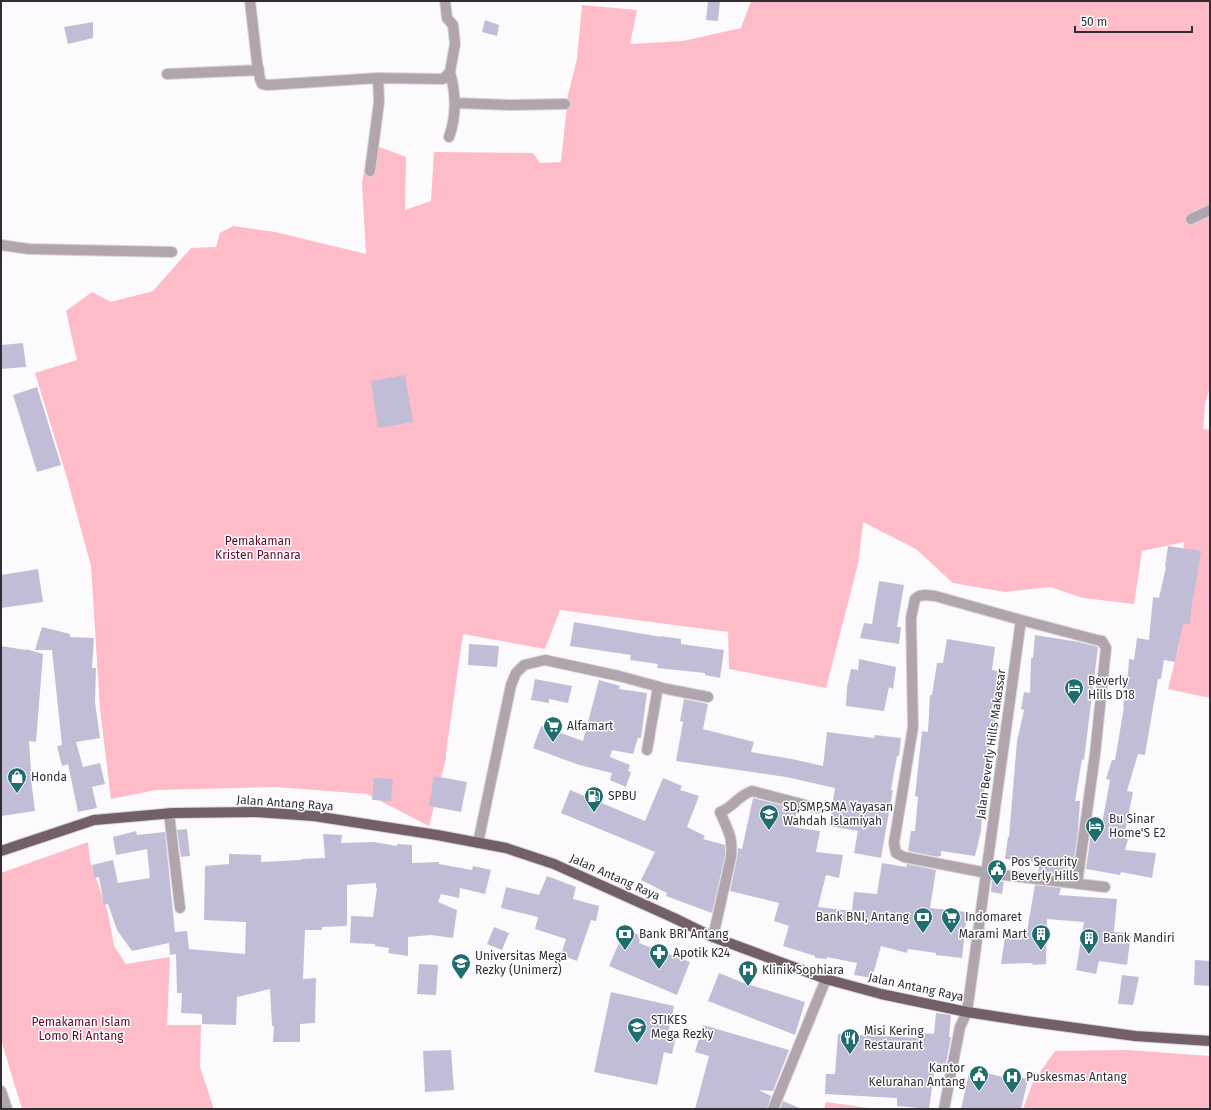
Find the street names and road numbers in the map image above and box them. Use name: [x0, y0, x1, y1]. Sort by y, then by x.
street label: Jalan Beverly Hills Makassar: [974, 668, 1009, 820]
street label: Jalan Antang Raya: [236, 793, 334, 813]
street label: Jalan Antang Raya: [568, 851, 662, 903]
street label: Jalan Antang Raya: [867, 970, 965, 1004]

